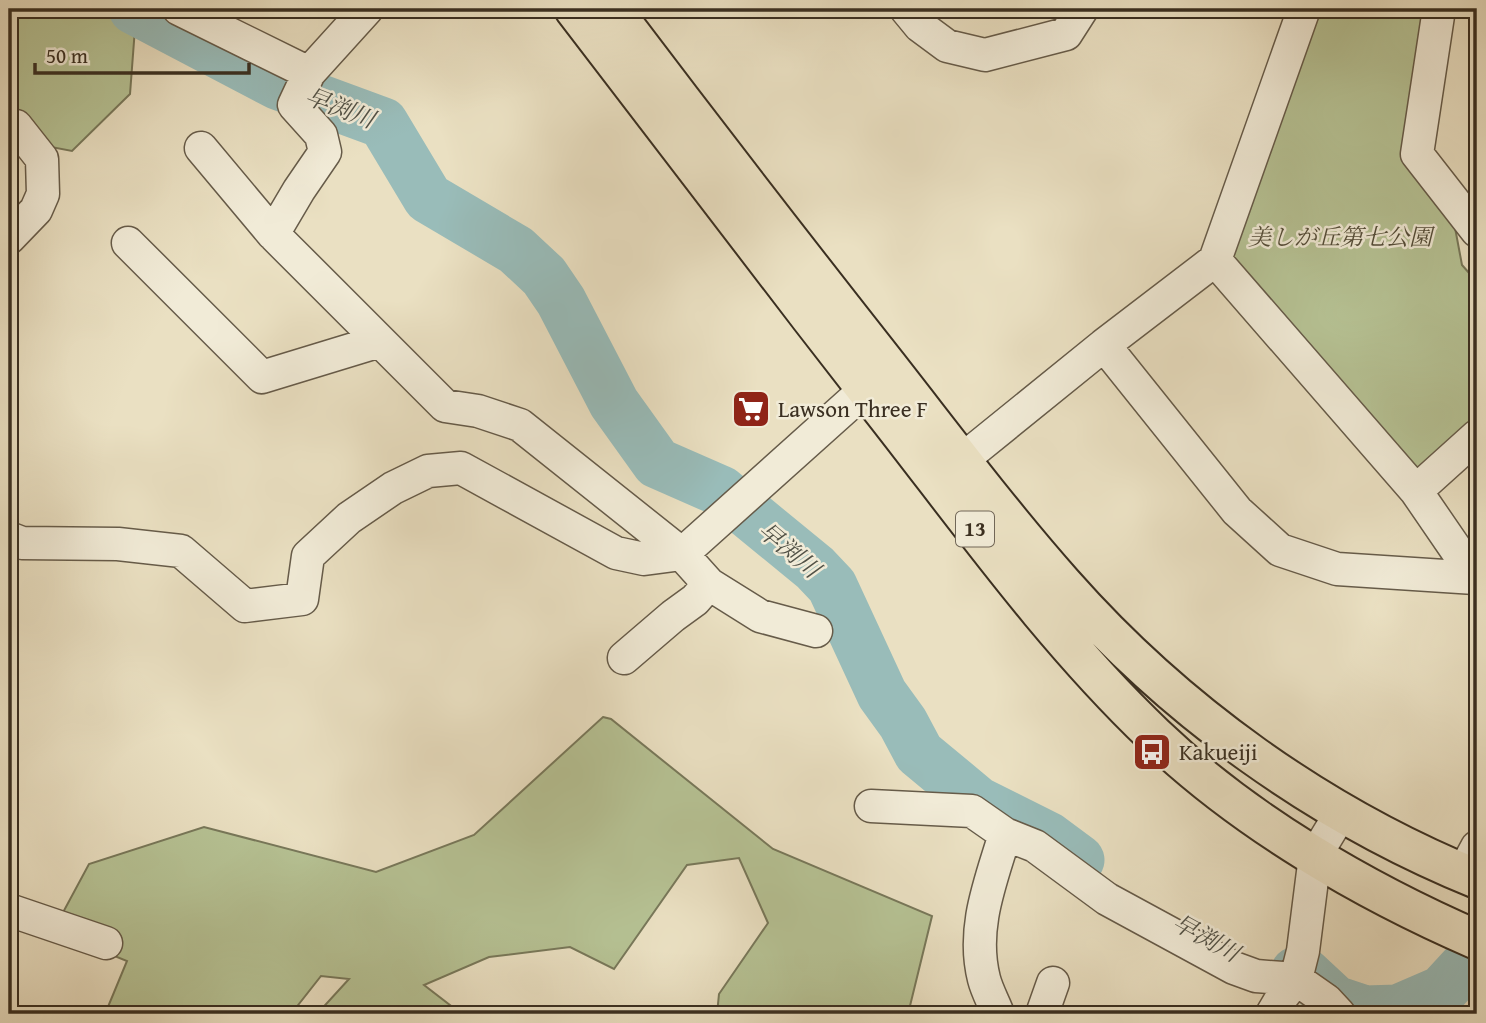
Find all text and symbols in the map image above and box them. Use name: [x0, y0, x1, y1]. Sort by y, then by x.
scale bar: [35, 32, 248, 76]
text: 50 m: [46, 40, 88, 71]
water label: 早渕川: [300, 78, 383, 138]
park label: 美しが丘第七公園: [1248, 220, 1436, 253]
supermarket icon: Lawson Three F: [730, 388, 772, 430]
place label: Lawson Three F: [778, 392, 928, 425]
road number: 13: [956, 512, 994, 546]
water label: 早渕川: [750, 513, 830, 588]
bus stop icon: Kakueiji: [1131, 731, 1173, 773]
place label: Kakueiji: [1179, 735, 1258, 768]
water label: 早渕川: [1166, 905, 1249, 972]

